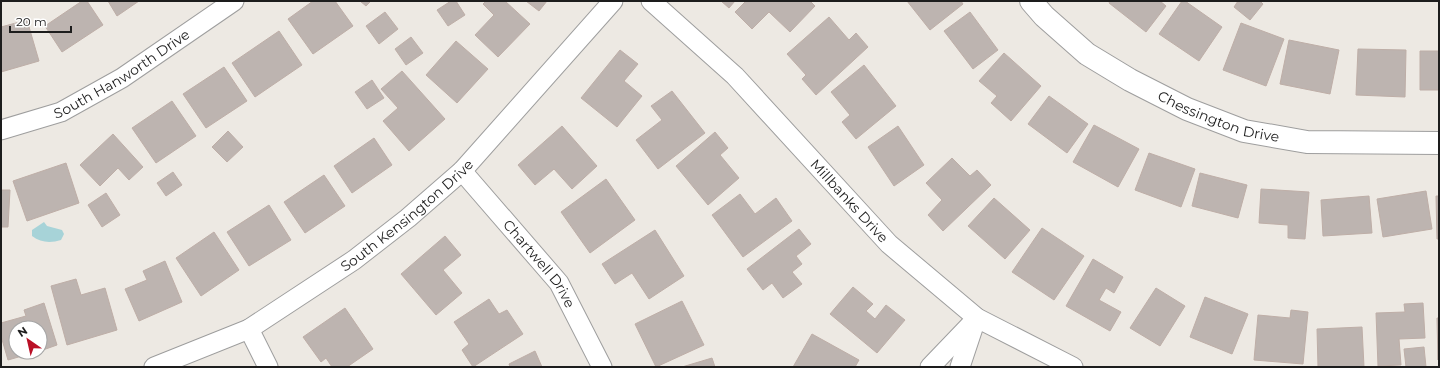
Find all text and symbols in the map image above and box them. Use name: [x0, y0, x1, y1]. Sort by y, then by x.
scale bar: [10, 8, 71, 34]
text: 20 m: [16, 14, 47, 29]
street label: South Hanworth Drive: [52, 25, 193, 123]
street label: Chessington Drive: [1155, 87, 1281, 146]
street label: Millbanks Drive: [807, 155, 892, 247]
street label: South Kensington Drive: [337, 156, 477, 275]
street label: Chartwell Drive: [499, 216, 579, 311]
north arrow: [8, 320, 48, 360]
text: N: [15, 323, 30, 340]

